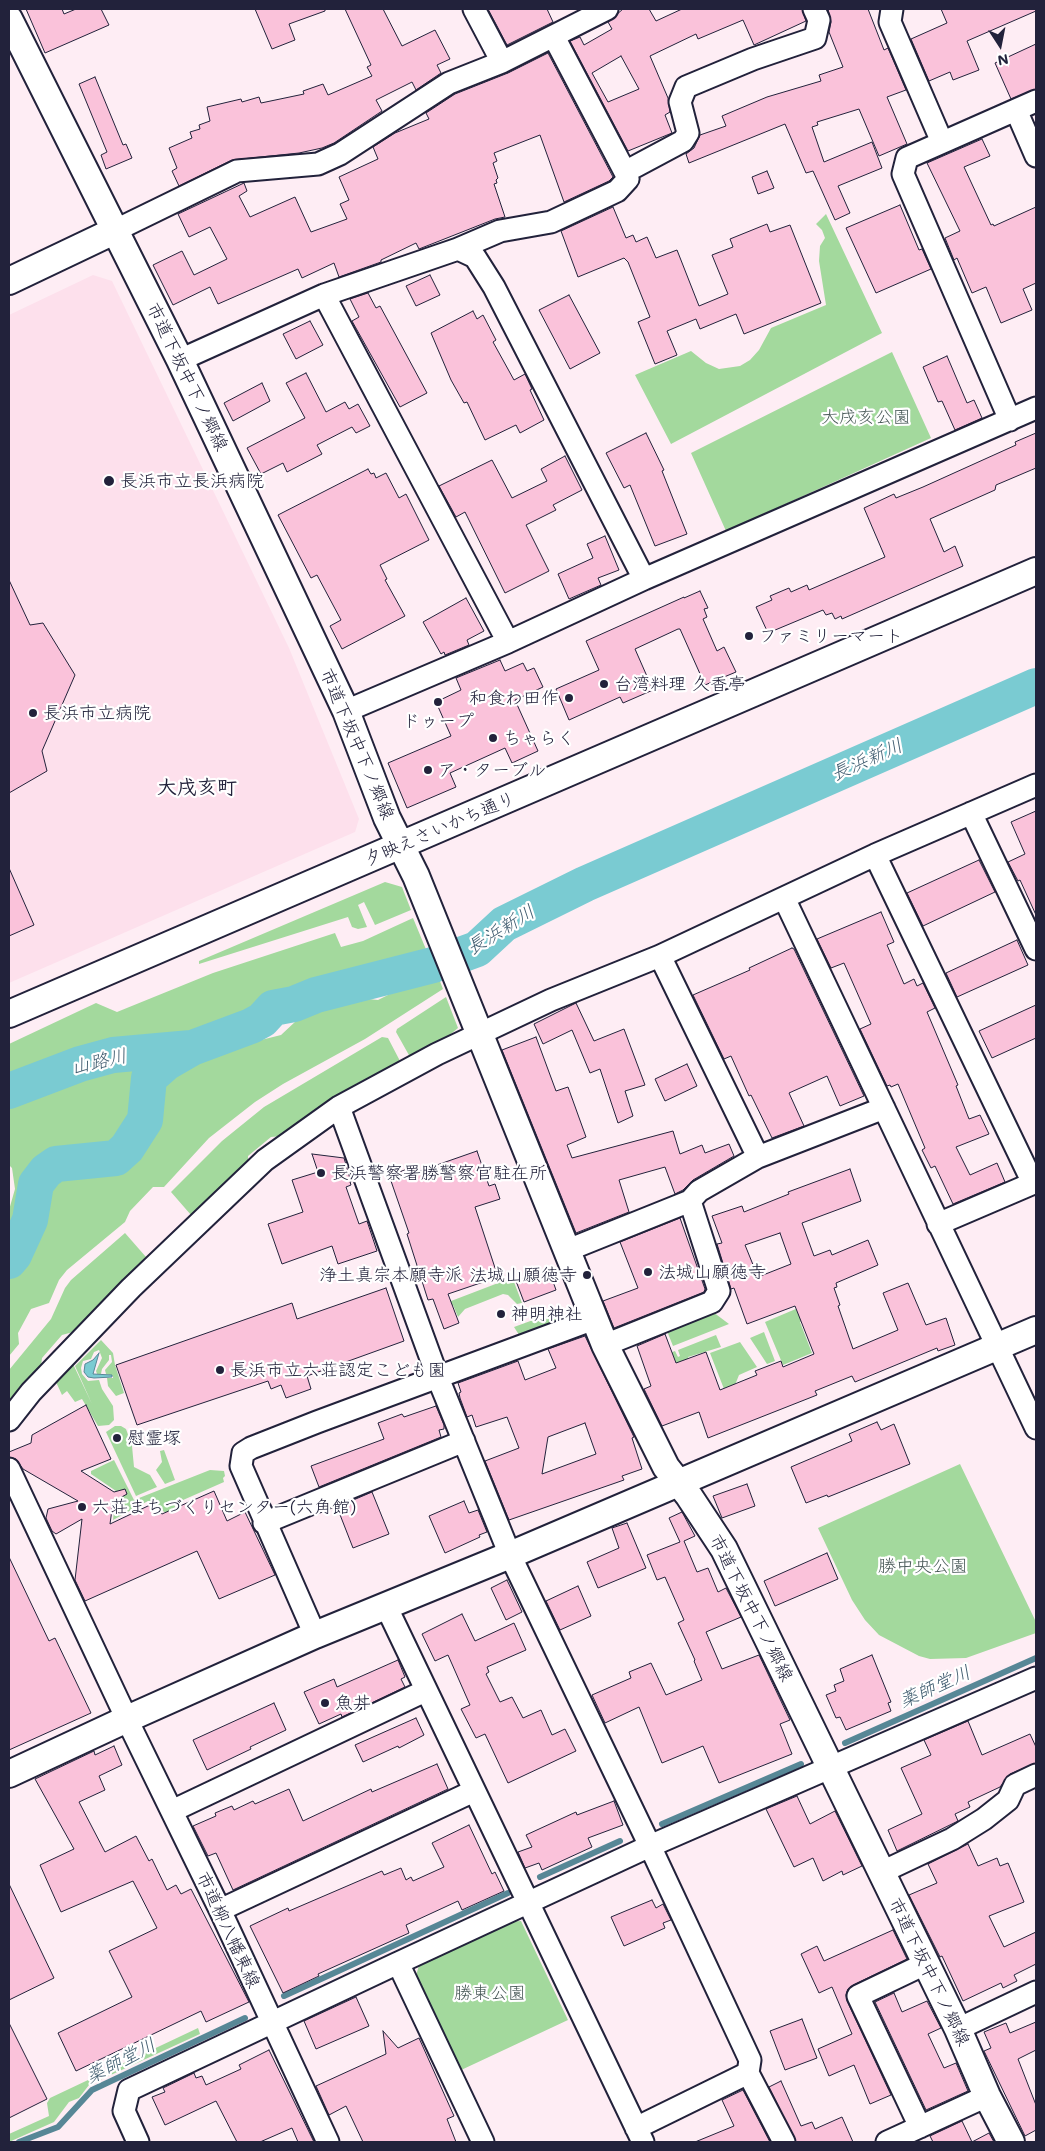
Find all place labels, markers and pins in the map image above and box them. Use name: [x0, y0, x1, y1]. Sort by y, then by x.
place label: 長浜市立長浜病院: [120, 470, 264, 492]
marker: 長浜市立長浜病院: [102, 474, 116, 488]
place label: ファミリーマート: [759, 625, 903, 647]
marker: ファミリーマート: [743, 630, 755, 642]
place label: 台湾料理 久香亭: [614, 673, 746, 695]
marker: 台湾料理 久香亭: [598, 678, 610, 690]
place label: 和食わ田作: [469, 687, 559, 709]
marker: 和食わ田作: [563, 692, 575, 704]
marker: ドゥープ: [432, 696, 444, 708]
place label: 長浜市立病院: [43, 702, 151, 724]
marker: 長浜市立病院: [27, 707, 39, 719]
place label: ドゥープ: [402, 710, 474, 732]
place label: ちゃらく: [503, 727, 575, 749]
marker: ちゃらく: [487, 732, 499, 744]
place label: ア・ターブル: [438, 759, 546, 781]
marker: ア・ターブル: [422, 764, 434, 776]
place label: 長浜警察署勝警察官駐在所: [331, 1162, 547, 1184]
marker: 長浜警察署勝警察官駐在所: [315, 1167, 327, 1179]
place label: 法城山願徳寺: [658, 1261, 766, 1283]
place label: 浄土真宗本願寺派 法城山願徳寺: [319, 1264, 577, 1286]
marker: 法城山願徳寺: [642, 1266, 654, 1278]
marker: 浄土真宗本願寺派 法城山願徳寺: [581, 1269, 593, 1281]
place label: 神明神社: [511, 1303, 583, 1325]
marker: 神明神社: [495, 1308, 507, 1320]
place label: 長浜市立六荘認定こども園: [230, 1359, 446, 1381]
marker: 長浜市立六荘認定こども園: [214, 1364, 226, 1376]
place label: 慰霊塚: [127, 1427, 181, 1449]
marker: 慰霊塚: [111, 1432, 123, 1444]
place label: 六荘まちづくりセンター(六角館): [92, 1496, 356, 1518]
marker: 六荘まちづくりセンター(六角館): [76, 1501, 88, 1513]
place label: 魚丼: [335, 1692, 371, 1714]
marker: 魚丼: [319, 1697, 331, 1709]

